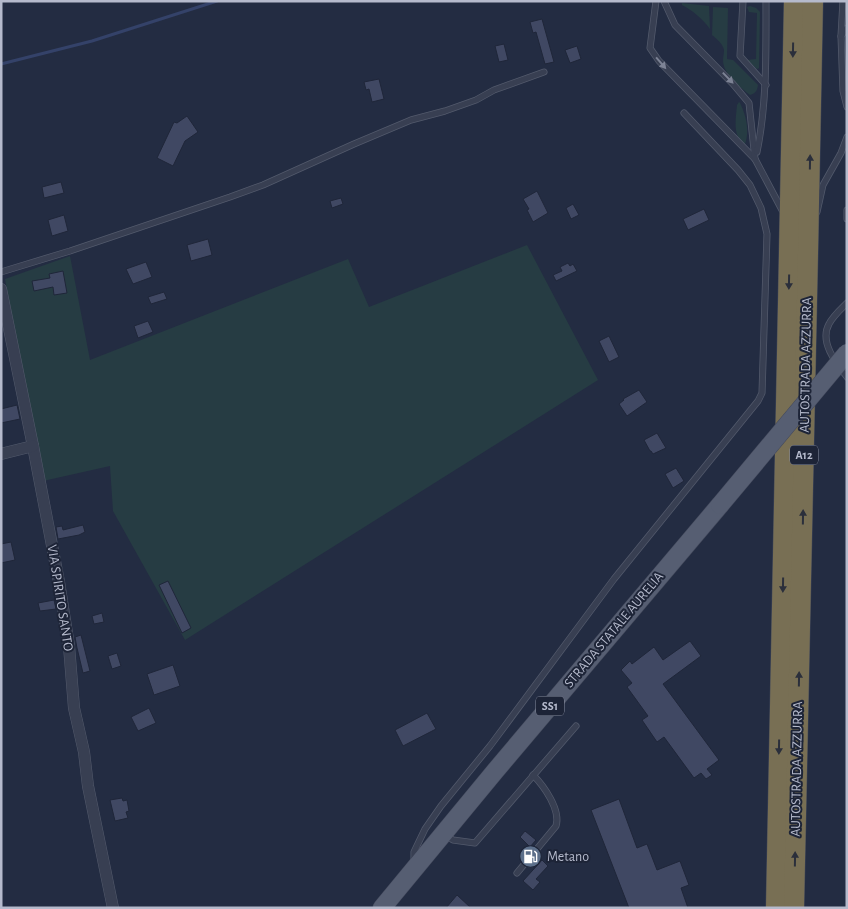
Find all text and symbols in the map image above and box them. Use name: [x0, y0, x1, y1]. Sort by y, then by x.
one-way arrow: [789, 42, 797, 58]
one-way arrow: [656, 57, 667, 70]
one-way arrow: [722, 72, 734, 84]
one-way arrow: [806, 153, 814, 169]
one-way arrow: [785, 275, 793, 291]
street label: AUTOSTRADA AZZURRA: [798, 297, 814, 433]
road number: A12: [790, 446, 818, 464]
one-way arrow: [799, 508, 807, 524]
street label: VIA SPIRITO SANTO: [45, 544, 75, 652]
street label: STRADA STATALE AURELIA: [562, 570, 666, 690]
one-way arrow: [779, 577, 787, 593]
one-way arrow: [795, 671, 803, 687]
road number: SS1: [536, 696, 564, 716]
street label: AUTOSTRADA AZZURRA: [789, 701, 805, 837]
one-way arrow: [775, 740, 783, 756]
fuel station icon: Metano: [519, 845, 543, 869]
place label: Metano: [547, 850, 589, 864]
one-way arrow: [791, 851, 799, 867]

